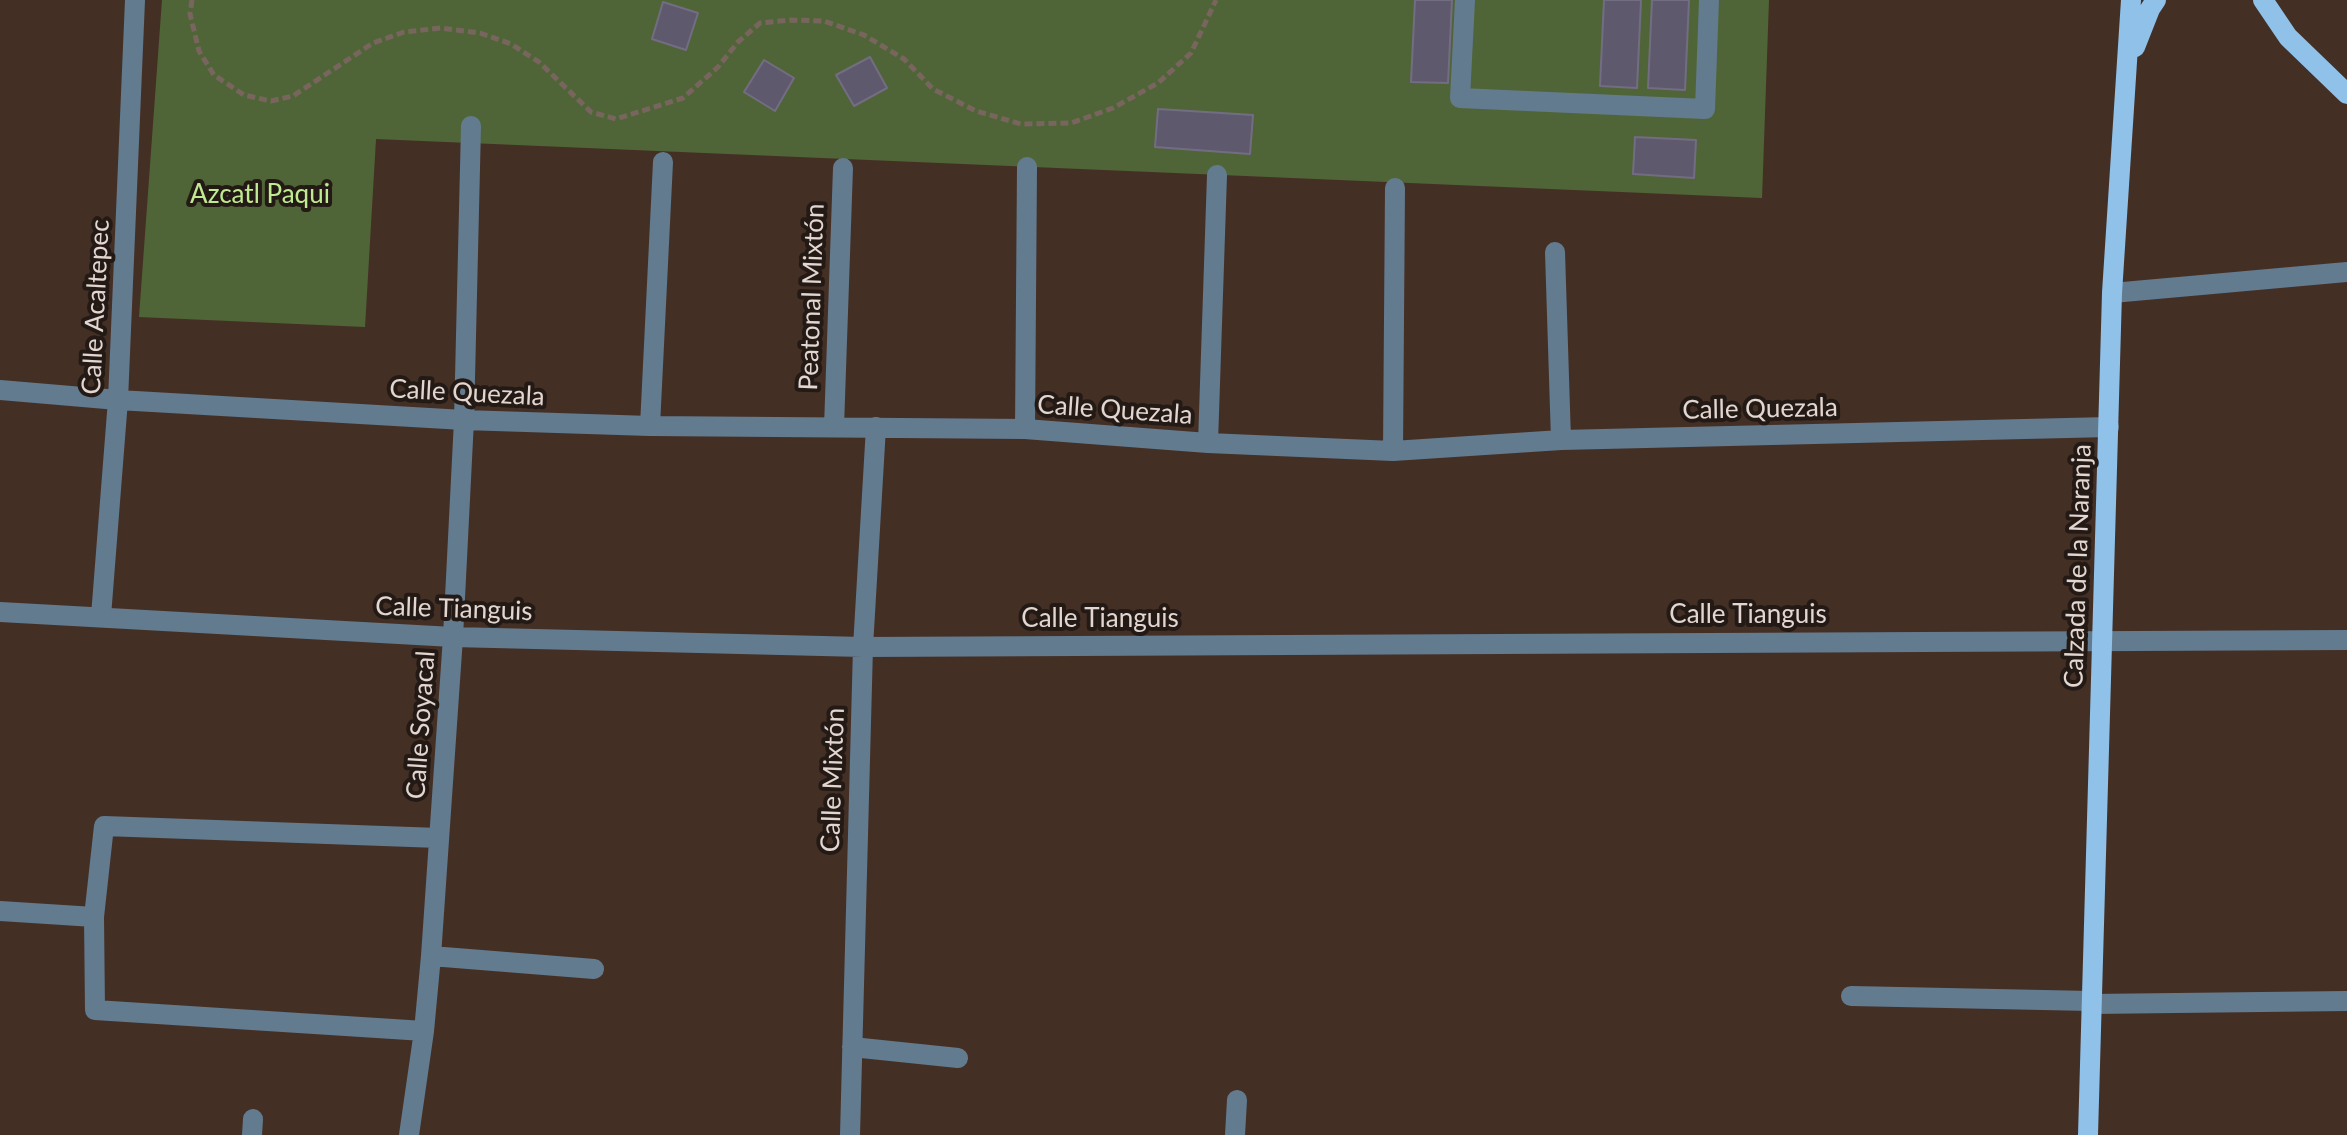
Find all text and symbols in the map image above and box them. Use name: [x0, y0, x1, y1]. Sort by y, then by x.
park label: Azcatl Paqui: [190, 179, 330, 211]
street label: Peatonal Mixtón: [793, 203, 831, 391]
street label: Calle Acaltepec: [76, 219, 116, 395]
street label: Calle Quezala: [389, 373, 545, 413]
street label: Calle Quezala: [1036, 389, 1194, 431]
street label: Calle Quezala: [1682, 392, 1838, 426]
street label: Calzada de la Naranja: [2058, 443, 2098, 689]
street label: Calle Tianguis: [375, 591, 533, 627]
street label: Calle Tianguis: [1669, 599, 1827, 631]
street label: Calle Tianguis: [1021, 603, 1179, 635]
street label: Calle Soyacal: [400, 650, 442, 800]
street label: Calle Mixtón: [815, 707, 851, 853]

